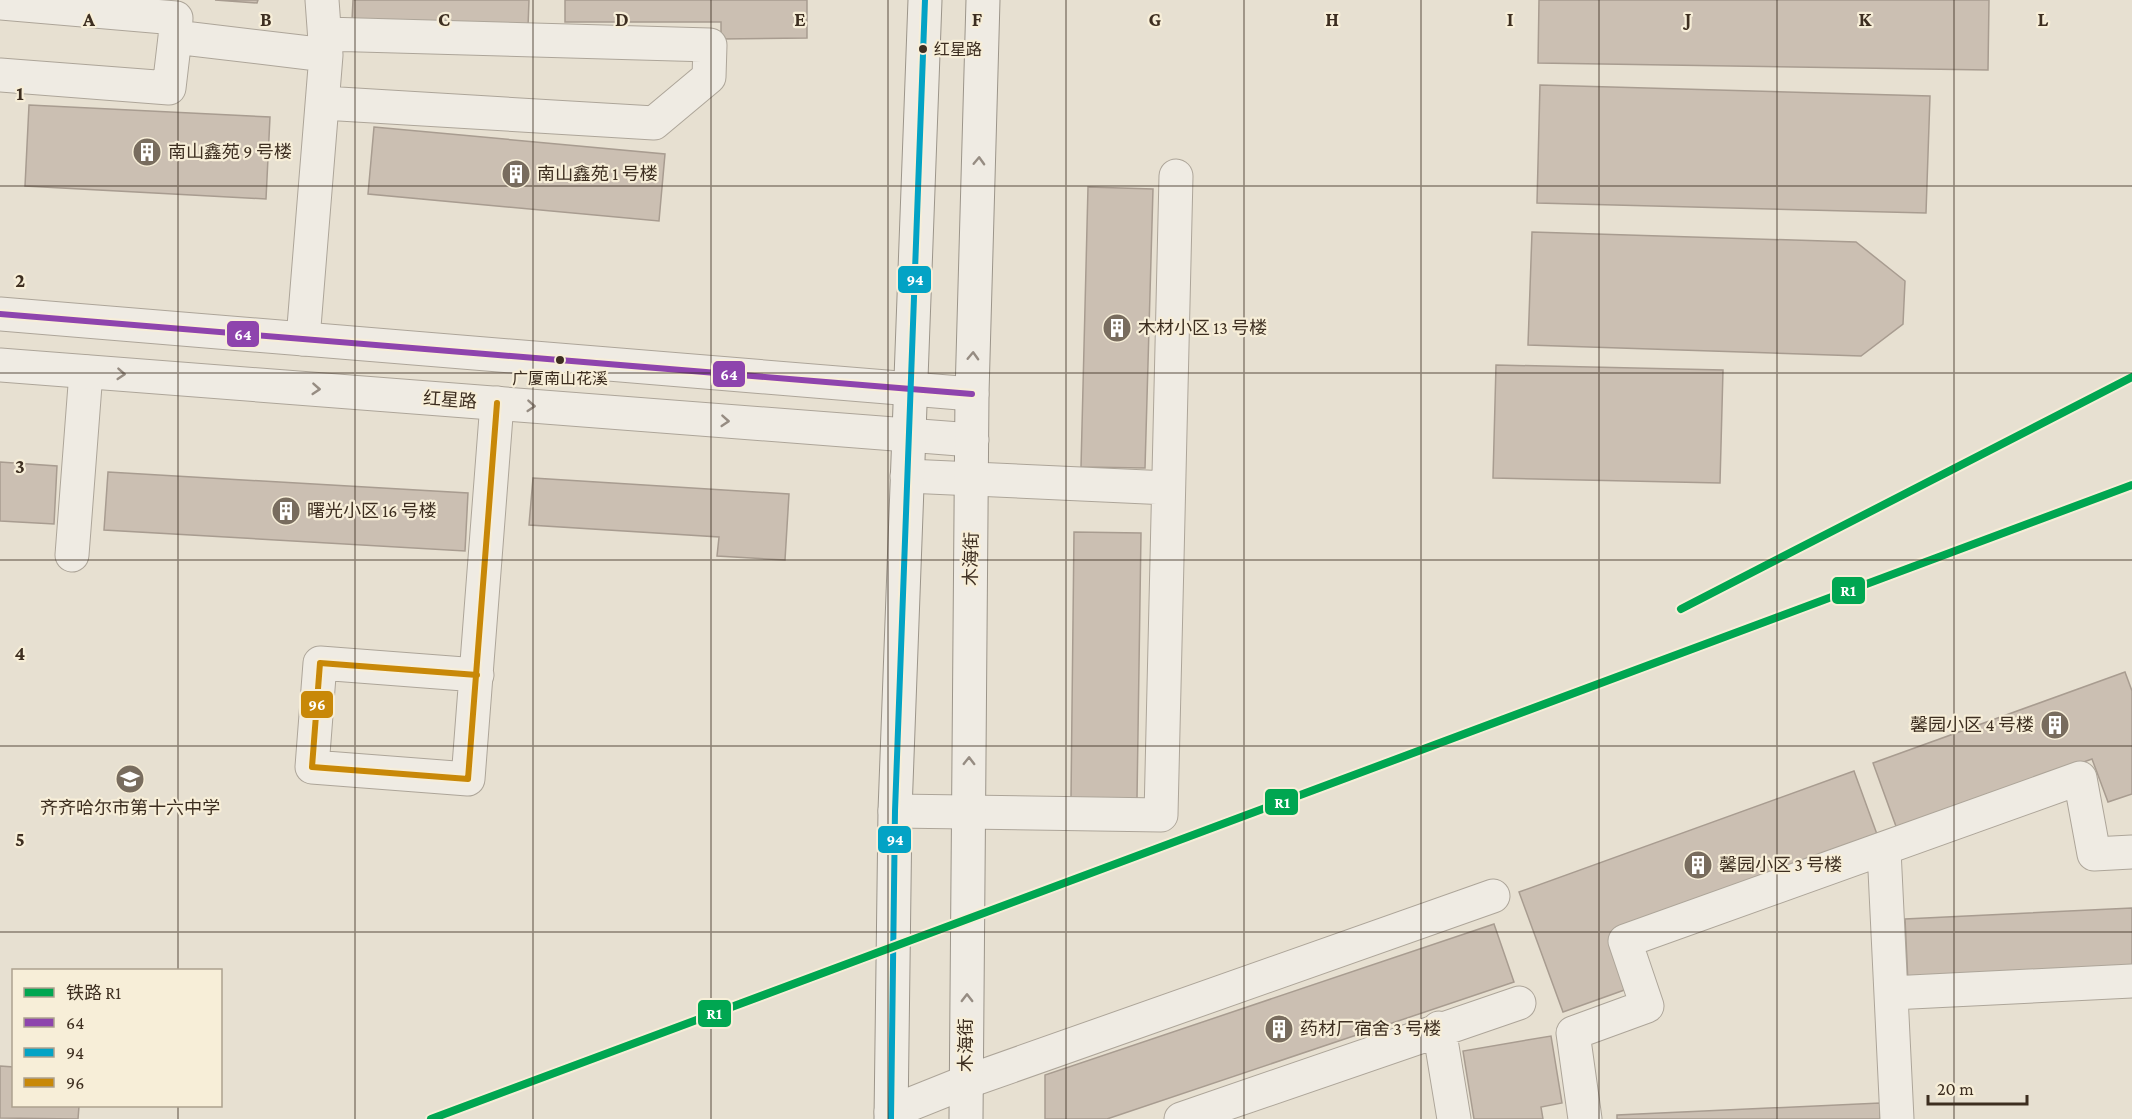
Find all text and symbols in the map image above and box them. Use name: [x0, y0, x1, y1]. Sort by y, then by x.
text: A: [82, 8, 96, 30]
text: B: [260, 8, 272, 30]
text: C: [438, 8, 450, 30]
text: D: [615, 8, 629, 30]
text: E: [794, 8, 806, 30]
text: F: [972, 8, 983, 30]
text: G: [1149, 8, 1162, 30]
text: H: [1325, 8, 1339, 30]
text: I: [1507, 8, 1514, 30]
text: J: [1683, 8, 1692, 30]
text: K: [1859, 8, 1873, 30]
text: L: [2038, 8, 2049, 30]
place label: 红星路: [934, 41, 982, 58]
marker: 红星路: [917, 43, 929, 55]
text: 1: [16, 82, 24, 104]
building icon: 南山鑫苑 9 号楼: [131, 136, 163, 168]
place label: 南山鑫苑 9 号楼: [168, 142, 292, 162]
one-way arrow: [972, 156, 985, 165]
building icon: 南山鑫苑 1 号楼: [500, 158, 532, 190]
place label: 南山鑫苑 1 号楼: [537, 164, 658, 184]
line badge: 94: [897, 265, 932, 294]
text: 2: [15, 269, 25, 291]
text: 94: [906, 271, 924, 288]
building icon: 木材小区 13 号楼: [1101, 312, 1133, 344]
place label: 木材小区 13 号楼: [1138, 318, 1267, 338]
line badge: 64: [226, 320, 260, 348]
text: 64: [234, 326, 252, 343]
one-way arrow: [967, 351, 980, 360]
marker: 广厦南山花溪: [554, 354, 566, 366]
line badge: 64: [712, 360, 746, 388]
text: 64: [720, 366, 738, 383]
one-way arrow: [117, 368, 126, 381]
place label: 广厦南山花溪: [512, 370, 608, 387]
one-way arrow: [311, 383, 320, 396]
street label: 红星路: [422, 388, 478, 412]
one-way arrow: [526, 399, 535, 412]
one-way arrow: [721, 414, 730, 427]
text: 3: [15, 455, 25, 477]
building icon: 曙光小区 16 号楼: [270, 495, 302, 527]
place label: 曙光小区 16 号楼: [307, 501, 437, 521]
street label: 木海街: [961, 532, 981, 586]
line badge: R1: [1831, 576, 1866, 605]
text: R1: [1840, 582, 1856, 599]
text: 4: [15, 642, 26, 664]
line badge: 96: [300, 690, 334, 719]
text: 96: [308, 696, 326, 713]
building icon: 馨园小区 4 号楼: [2039, 709, 2071, 741]
place label: 馨园小区 4 号楼: [1910, 715, 2034, 735]
one-way arrow: [963, 756, 975, 765]
school or university icon: 齐齐哈尔市第十六中学: [114, 763, 146, 795]
line badge: R1: [1264, 788, 1299, 816]
text: R1: [1274, 794, 1290, 811]
place label: 齐齐哈尔市第十六中学: [40, 798, 220, 818]
line badge: 94: [877, 825, 912, 854]
text: 5: [15, 828, 25, 850]
text: 94: [886, 831, 904, 848]
building icon: 馨园小区 3 号楼: [1682, 849, 1714, 881]
place label: 馨园小区 3 号楼: [1719, 855, 1842, 875]
legend: [12, 969, 222, 1107]
text: 铁路 R1: [66, 983, 121, 1003]
one-way arrow: [960, 993, 973, 1002]
line badge: R1: [697, 999, 732, 1028]
text: R1: [706, 1005, 722, 1022]
text: 64: [66, 1013, 84, 1033]
building icon: 药材厂宿舍 3 号楼: [1263, 1013, 1295, 1045]
street label: 木海街: [956, 1018, 976, 1072]
place label: 药材厂宿舍 3 号楼: [1300, 1019, 1441, 1039]
text: 94: [66, 1043, 84, 1063]
scale bar: [1928, 1068, 2027, 1106]
text: 96: [66, 1073, 84, 1093]
text: 20 m: [1937, 1079, 1974, 1099]

